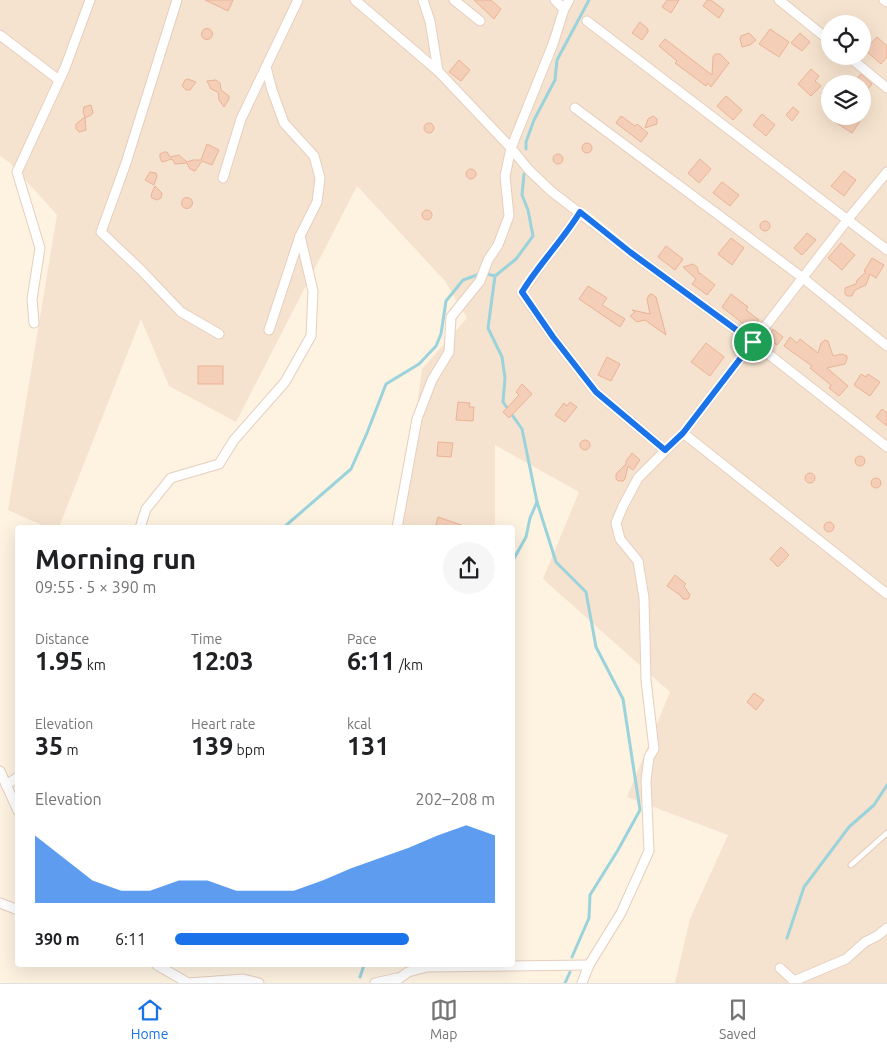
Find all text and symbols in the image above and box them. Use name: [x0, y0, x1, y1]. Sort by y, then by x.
map controls: [821, 15, 871, 125]
button: locate: [821, 15, 871, 65]
button: layers: [821, 75, 871, 125]
pin: [732, 321, 774, 363]
icon: arrive: [739, 328, 767, 356]
button: share: [443, 542, 495, 594]
text: Morning run: [35, 543, 196, 574]
text: 09:55 · 5 × 390 m: [35, 578, 156, 596]
text: Distance: [35, 631, 89, 647]
text: Time: [191, 631, 222, 647]
text: Pace: [347, 631, 377, 647]
text: 1.95: [35, 647, 83, 675]
text: 12:03: [191, 647, 254, 675]
text: 6:11: [347, 647, 395, 675]
text: km: [83, 657, 106, 673]
text: /km: [395, 657, 423, 673]
text: Elevation: [35, 716, 93, 732]
text: Heart rate: [191, 716, 255, 732]
text: kcal: [347, 716, 371, 732]
text: 35: [35, 732, 63, 760]
text: 139: [191, 732, 233, 760]
text: 131: [347, 732, 389, 760]
text: m: [63, 742, 79, 758]
text: bpm: [233, 742, 265, 758]
text: Elevation: [35, 790, 102, 808]
text: 202–208 m: [415, 790, 495, 808]
text: 390 m: [35, 930, 80, 948]
text: 6:11: [115, 930, 146, 948]
tab: Home: [131, 996, 168, 1042]
tab: Map: [430, 996, 458, 1042]
tab: Saved: [719, 996, 756, 1042]

